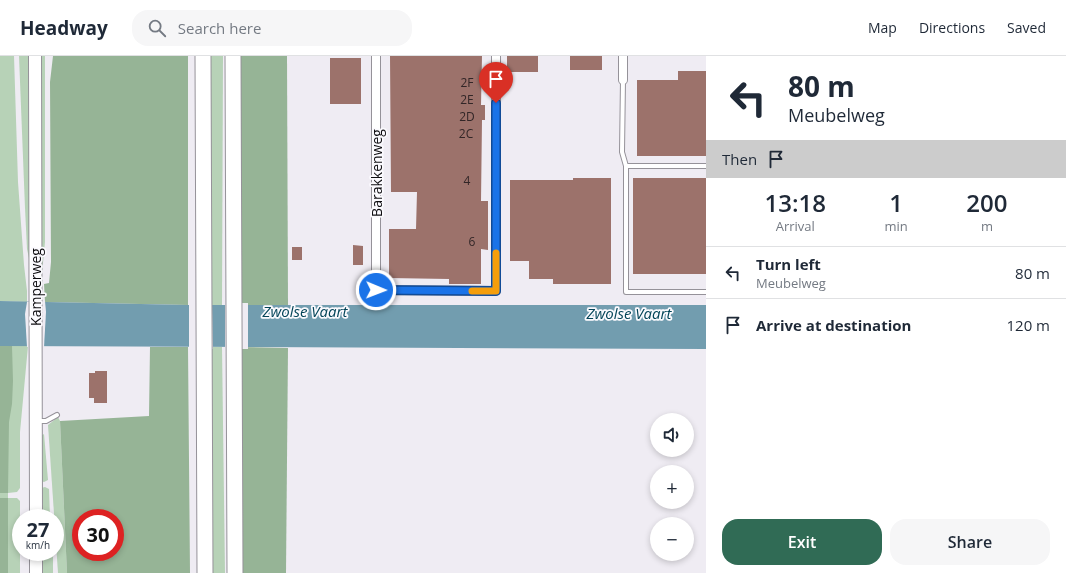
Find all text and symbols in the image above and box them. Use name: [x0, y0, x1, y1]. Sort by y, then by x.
search box: [132, 10, 412, 46]
text: Headway: [20, 15, 108, 41]
icon: search: [146, 17, 168, 39]
text: Search here: [178, 18, 261, 38]
text: Map: [868, 18, 897, 37]
text: Directions: [919, 18, 985, 37]
text: Saved: [1007, 18, 1046, 37]
pin: [479, 62, 513, 103]
text: 80 m: [788, 67, 855, 105]
icon: arrive: [485, 68, 507, 90]
icon: left: [722, 72, 774, 124]
house number: 2F: [460, 74, 474, 91]
house number: 2E: [460, 91, 474, 108]
text: Meubelweg: [788, 103, 885, 127]
house number: 2D: [459, 108, 475, 125]
house number: 2C: [459, 125, 474, 142]
street label: Barakkenweg: [367, 129, 386, 217]
icon: arrive: [765, 148, 787, 170]
text: Then: [722, 149, 757, 169]
house number: 4: [464, 172, 471, 189]
text: 13:18: [765, 186, 826, 219]
text: 1: [889, 186, 903, 219]
text: 200: [966, 186, 1007, 219]
text: Arrival: [776, 217, 815, 235]
text: min: [885, 217, 908, 235]
text: m: [981, 217, 993, 235]
house number: 6: [469, 233, 476, 250]
street label: Kamperweg: [26, 248, 45, 326]
text: Turn left: [756, 254, 821, 274]
icon: left: [722, 262, 744, 284]
text: 80 m: [1015, 263, 1050, 283]
position arrow: [355, 269, 397, 311]
text: Meubelweg: [756, 274, 826, 292]
water label: Zwolse Vaart: [262, 301, 348, 321]
water label: Zwolse Vaart: [586, 303, 672, 323]
icon: arrive: [722, 314, 744, 336]
text: Arrive at destination: [756, 315, 911, 335]
text: 120 m: [1006, 315, 1050, 335]
map controls: [650, 413, 694, 561]
button: sound: [650, 413, 694, 457]
button: +: [650, 465, 694, 509]
speed limit sign: 30: [72, 509, 124, 561]
text: 27: [27, 516, 49, 543]
button: −: [650, 517, 694, 561]
button: Exit: [722, 519, 882, 565]
button: Share: [890, 519, 1050, 565]
text: km/h: [26, 538, 50, 552]

